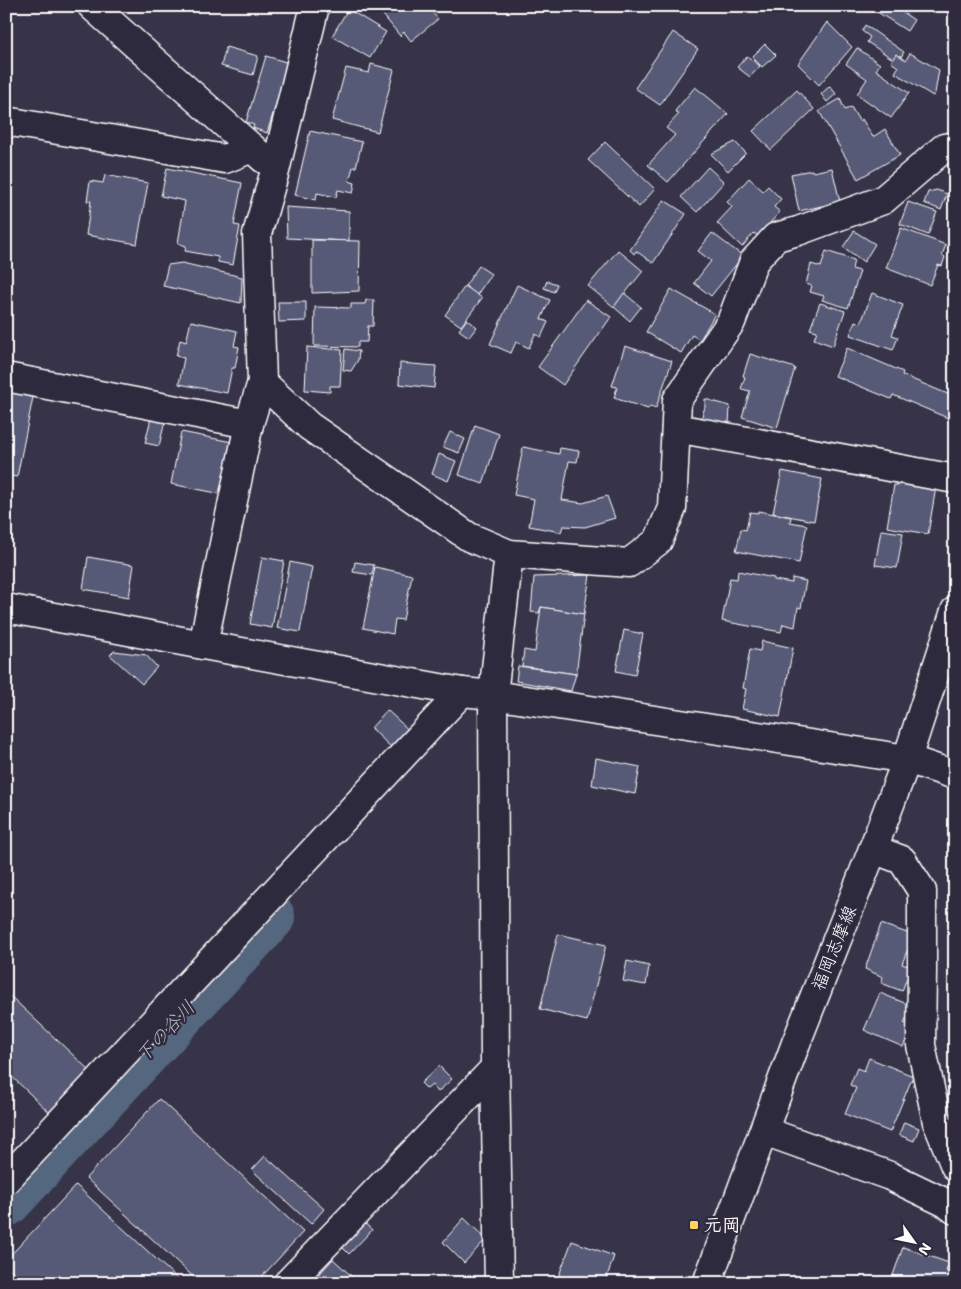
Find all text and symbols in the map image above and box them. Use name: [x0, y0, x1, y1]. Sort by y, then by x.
street label: 福岡志摩線: [806, 902, 862, 994]
water label: 下の谷川: [130, 995, 200, 1068]
place label: 元岡: [704, 1213, 740, 1237]
north arrow: [888, 1216, 938, 1266]
marker: 元岡: [688, 1219, 700, 1231]
text: N: [914, 1240, 935, 1259]

